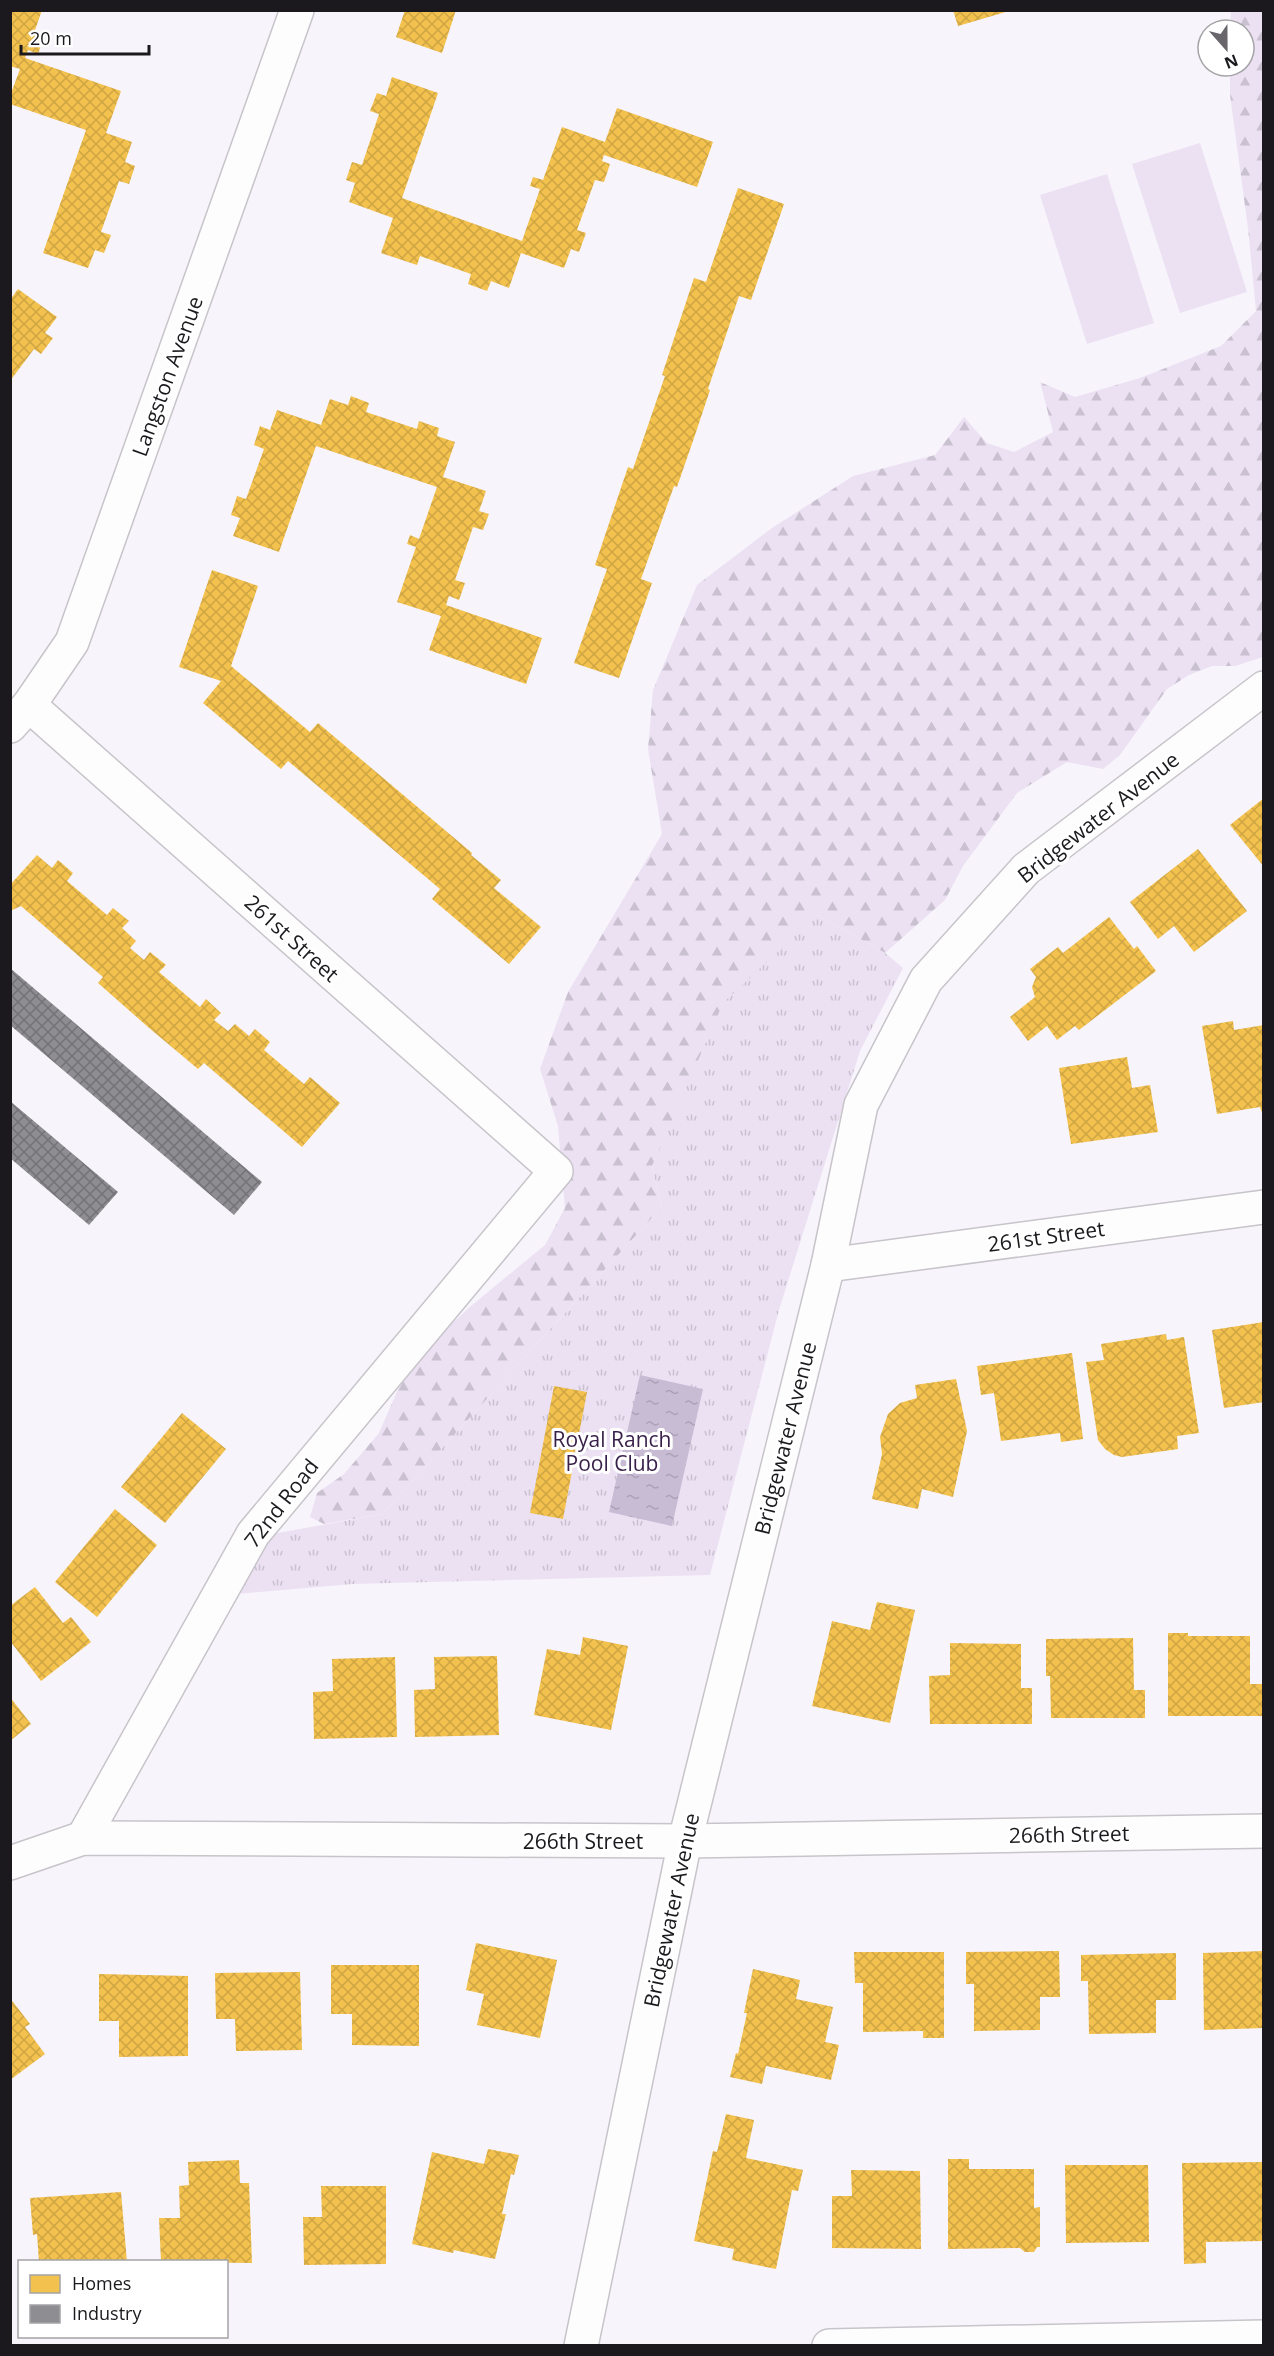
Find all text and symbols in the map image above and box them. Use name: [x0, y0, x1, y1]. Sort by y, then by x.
scale bar: [21, 18, 148, 56]
north arrow: [1196, 18, 1256, 78]
text: 20 m: [30, 26, 72, 50]
text: N: [1221, 49, 1241, 75]
street label: Langston Avenue: [125, 292, 209, 460]
street label: Bridgewater Avenue: [1011, 745, 1185, 889]
street label: 261st Street: [239, 888, 345, 988]
street label: 261st Street: [986, 1214, 1106, 1258]
street label: Bridgewater Avenue: [747, 1339, 823, 1537]
park label: Royal Ranch Pool Club: [553, 1425, 672, 1477]
street label: 72nd Road: [238, 1453, 324, 1553]
street label: Bridgewater Avenue: [637, 1810, 705, 2010]
street label: 266th Street: [1009, 1819, 1129, 1849]
street label: 266th Street: [523, 1827, 643, 1855]
legend: [18, 2260, 228, 2338]
text: Homes: [72, 2271, 131, 2295]
text: Industry: [72, 2301, 142, 2325]

